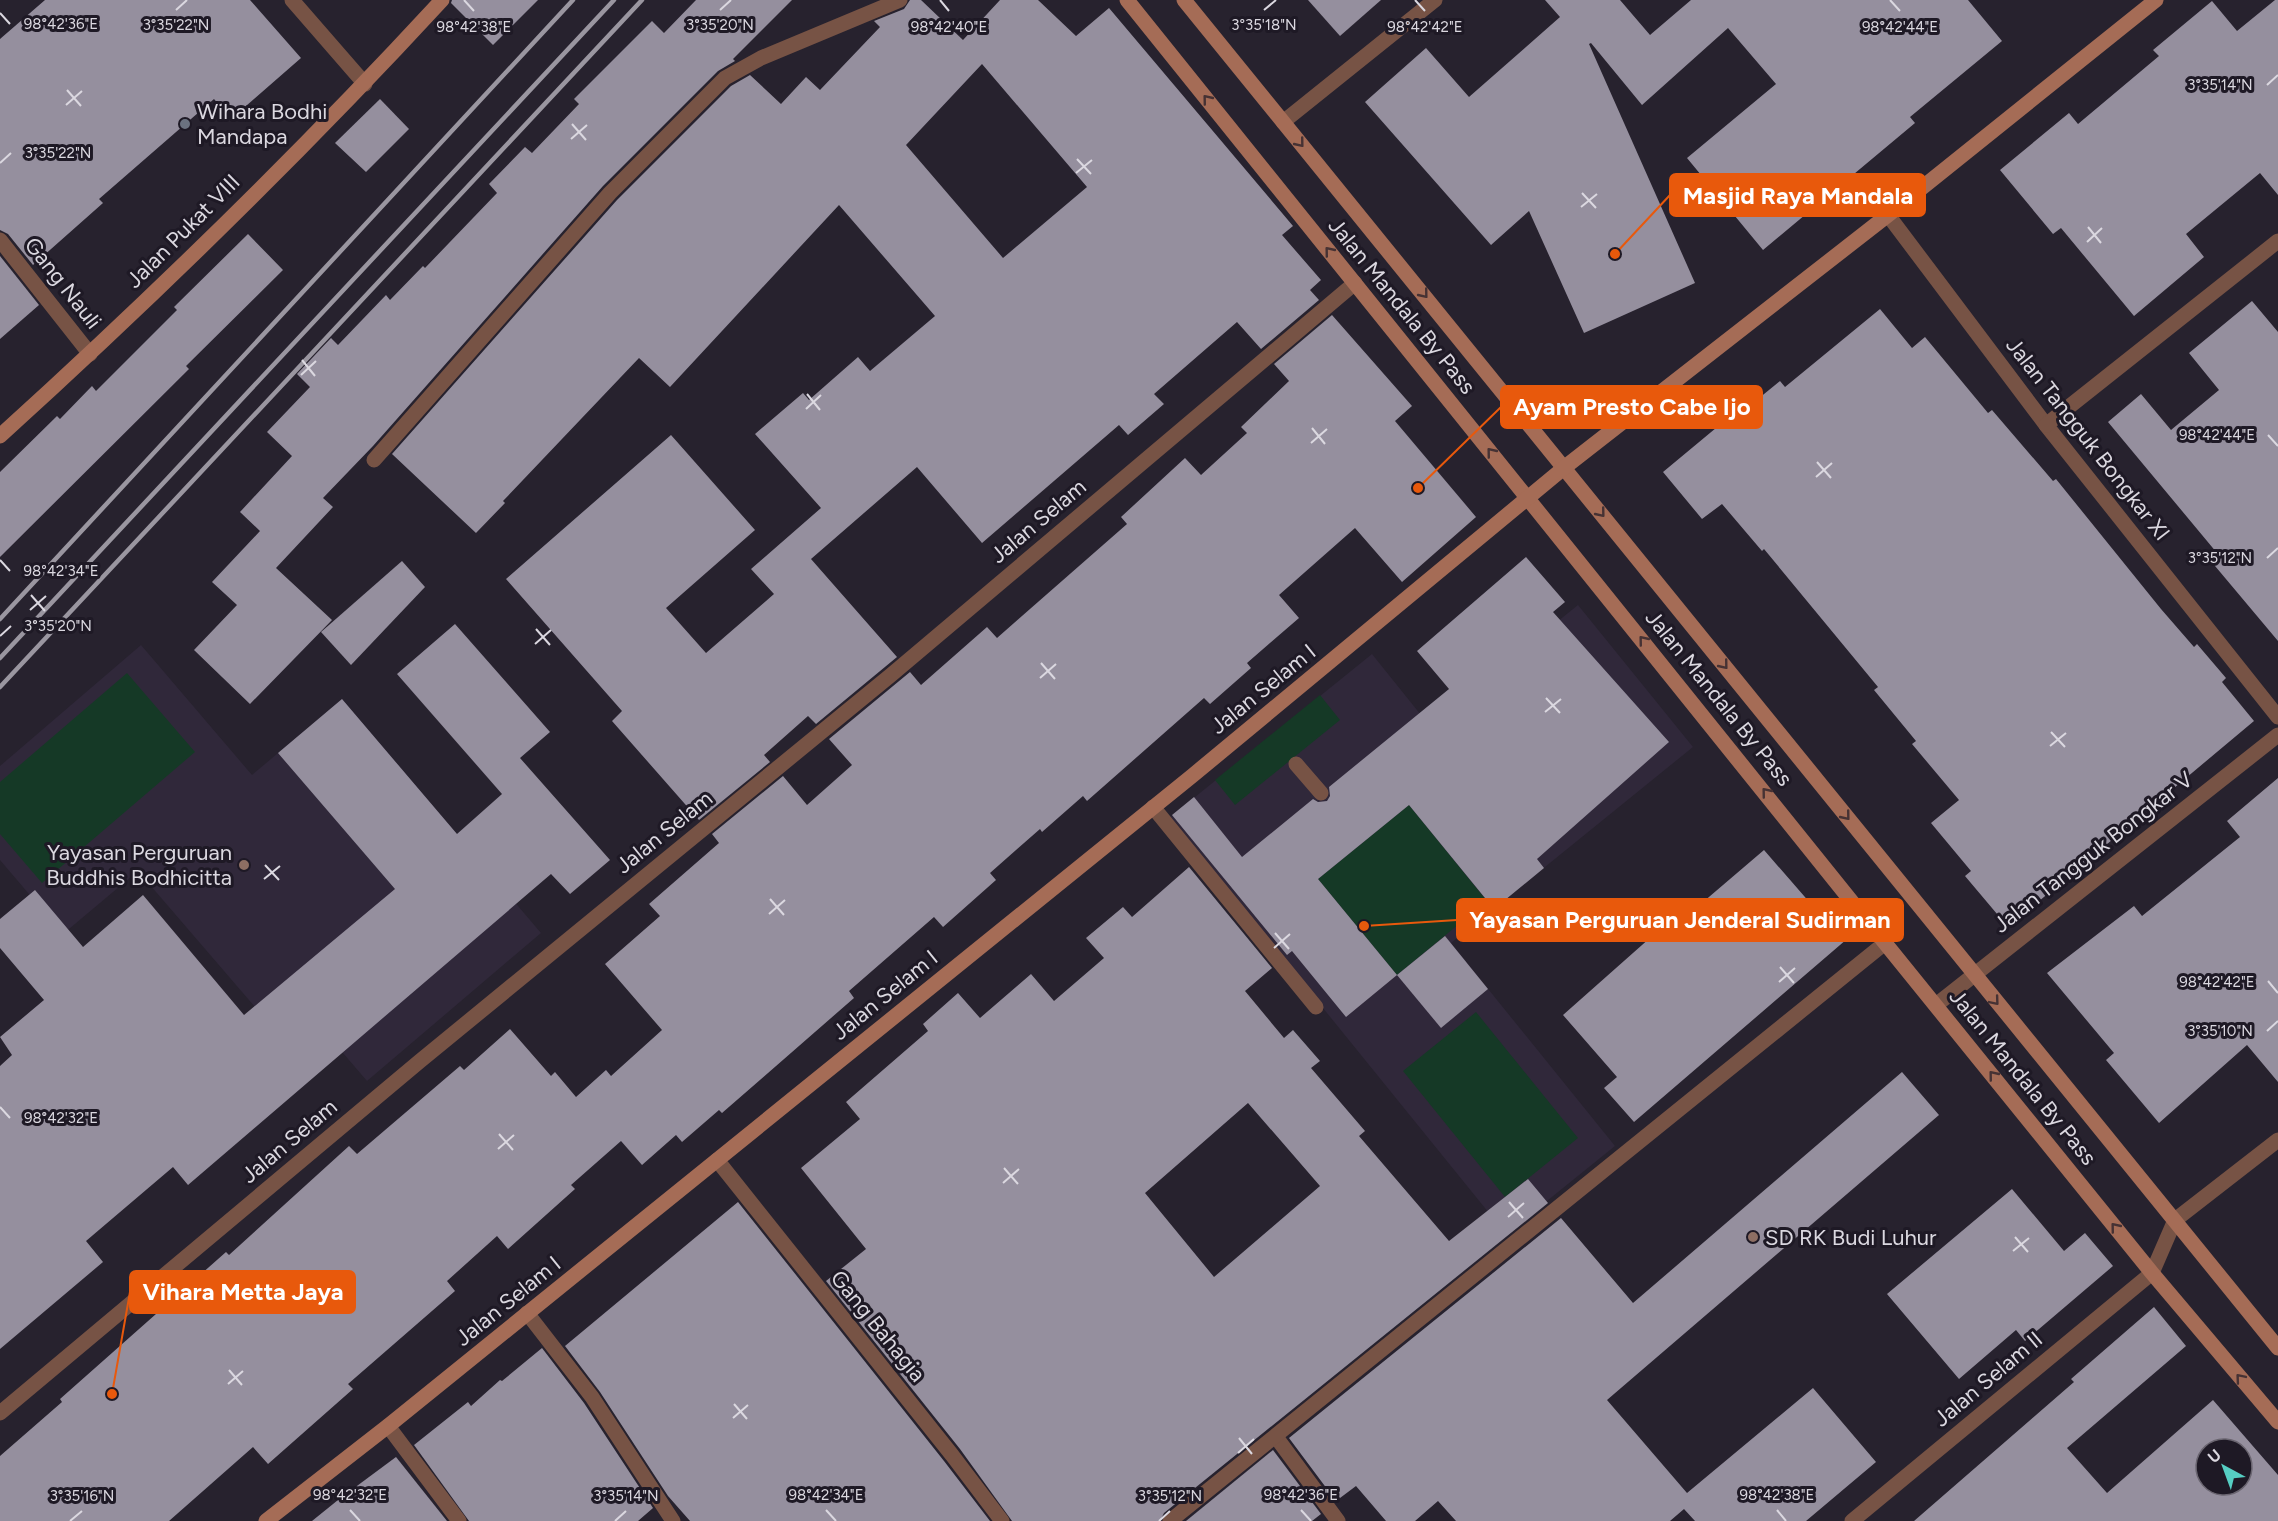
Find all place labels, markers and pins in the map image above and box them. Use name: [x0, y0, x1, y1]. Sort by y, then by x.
place label: Wihara Bodhi Mandapa: [197, 98, 327, 150]
marker: Wihara Bodhi Mandapa: [178, 117, 192, 131]
callout: Masjid Raya Mandala: [1670, 174, 1925, 216]
callout: Ayam Presto Cabe Ijo: [1501, 386, 1762, 428]
place label: Yayasan Perguruan Buddhis Bodhicitta: [46, 839, 232, 891]
marker: Yayasan Perguruan Buddhis Bodhicitta: [237, 858, 251, 872]
callout: Yayasan Perguruan Jenderal Sudirman: [1457, 899, 1903, 941]
place label: SD RK Budi Luhur: [1765, 1224, 1937, 1251]
marker: SD RK Budi Luhur: [1746, 1230, 1760, 1244]
callout: Vihara Metta Jaya: [130, 1271, 355, 1313]

